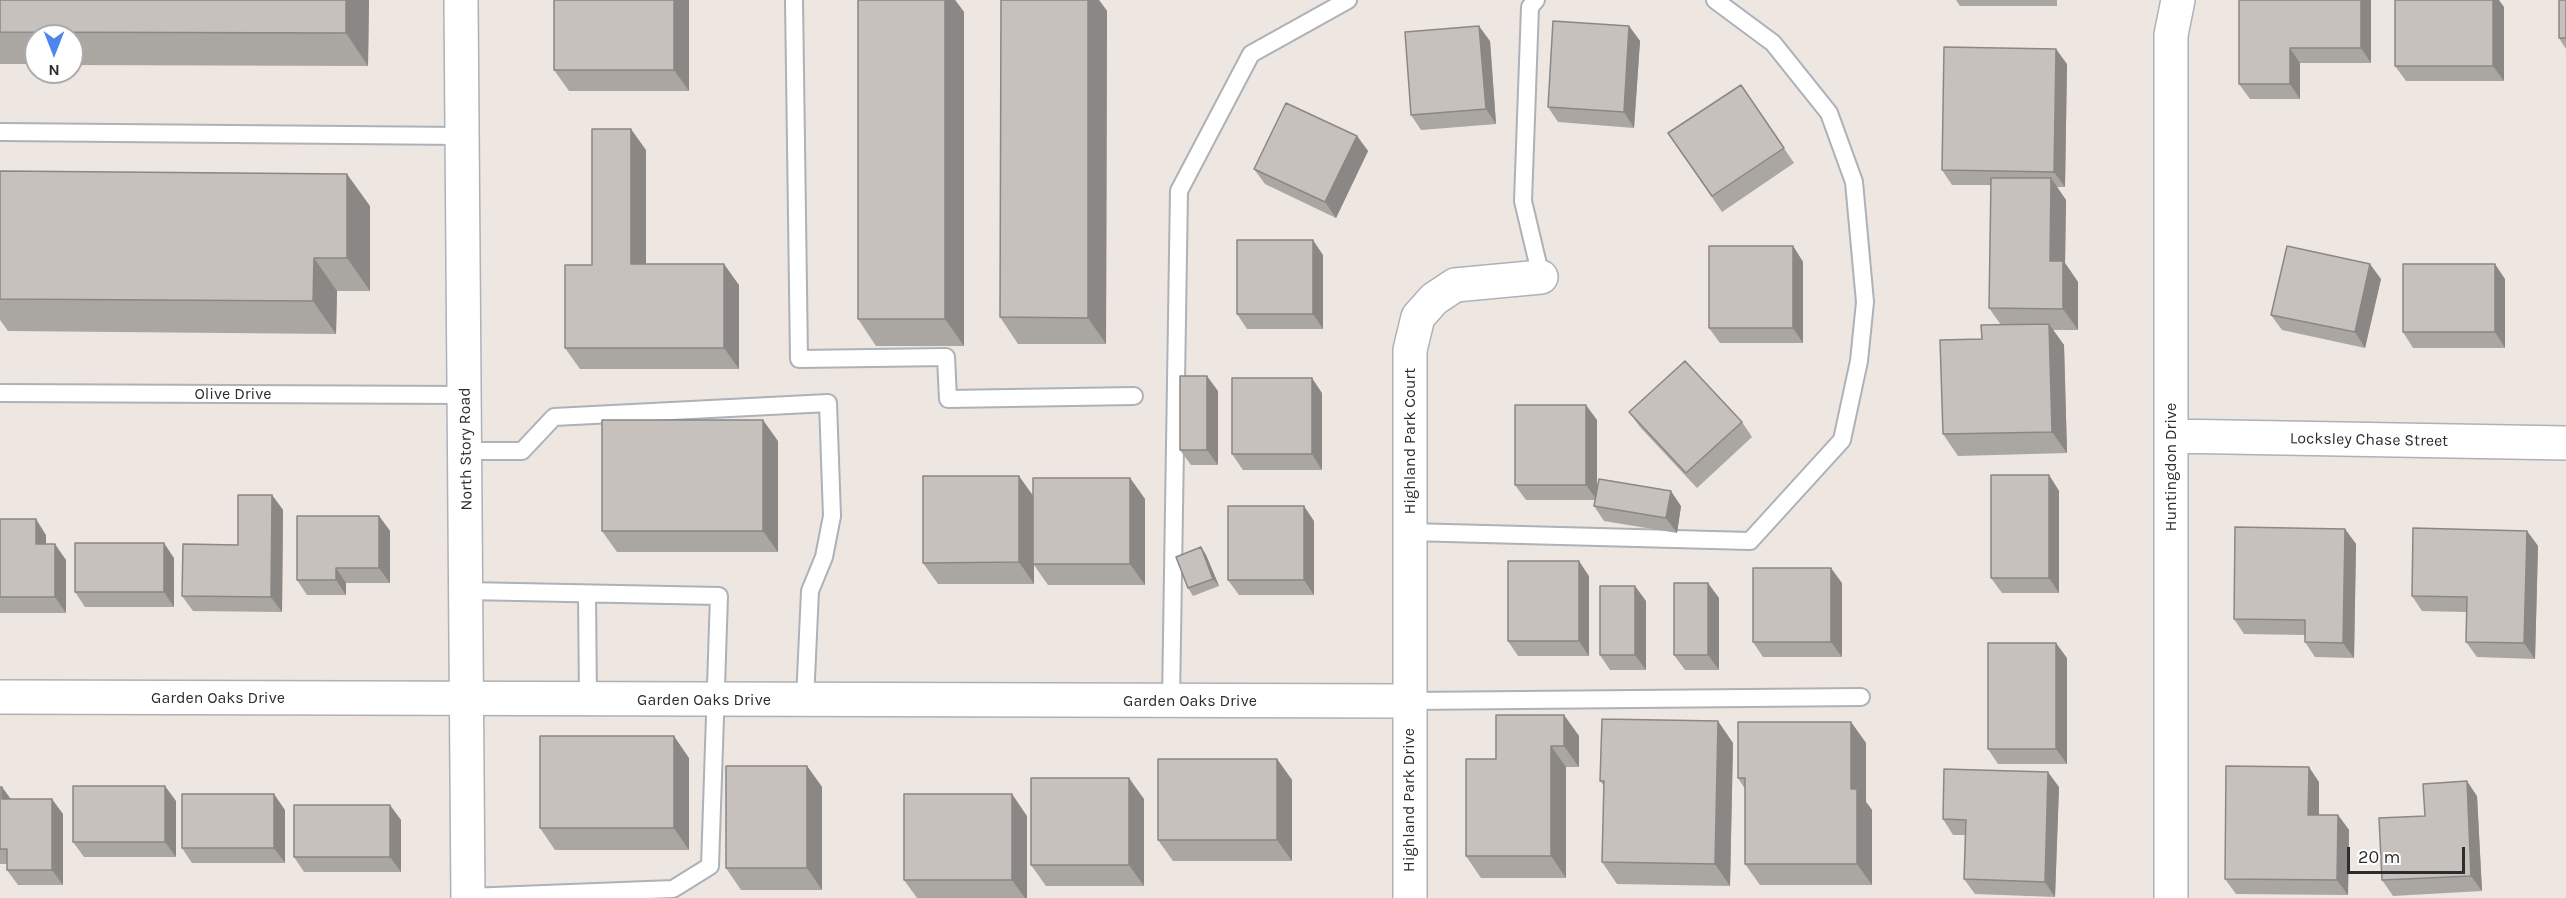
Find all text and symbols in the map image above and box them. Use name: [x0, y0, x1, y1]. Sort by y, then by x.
north arrow: [24, 24, 84, 84]
text: N: [48, 61, 60, 80]
street label: Highland Park Court: [1400, 368, 1420, 514]
street label: Olive Drive: [195, 384, 271, 404]
street label: North Story Road: [455, 387, 477, 511]
street label: Huntingdon Drive: [2161, 403, 2181, 531]
street label: Locksley Chase Street: [2290, 429, 2448, 451]
street label: Garden Oaks Drive: [151, 688, 285, 708]
street label: Garden Oaks Drive: [637, 690, 771, 710]
street label: Garden Oaks Drive: [1123, 691, 1257, 711]
street label: Highland Park Drive: [1399, 728, 1419, 872]
scale bar: [2350, 835, 2468, 873]
text: 20 m: [2358, 846, 2400, 868]

